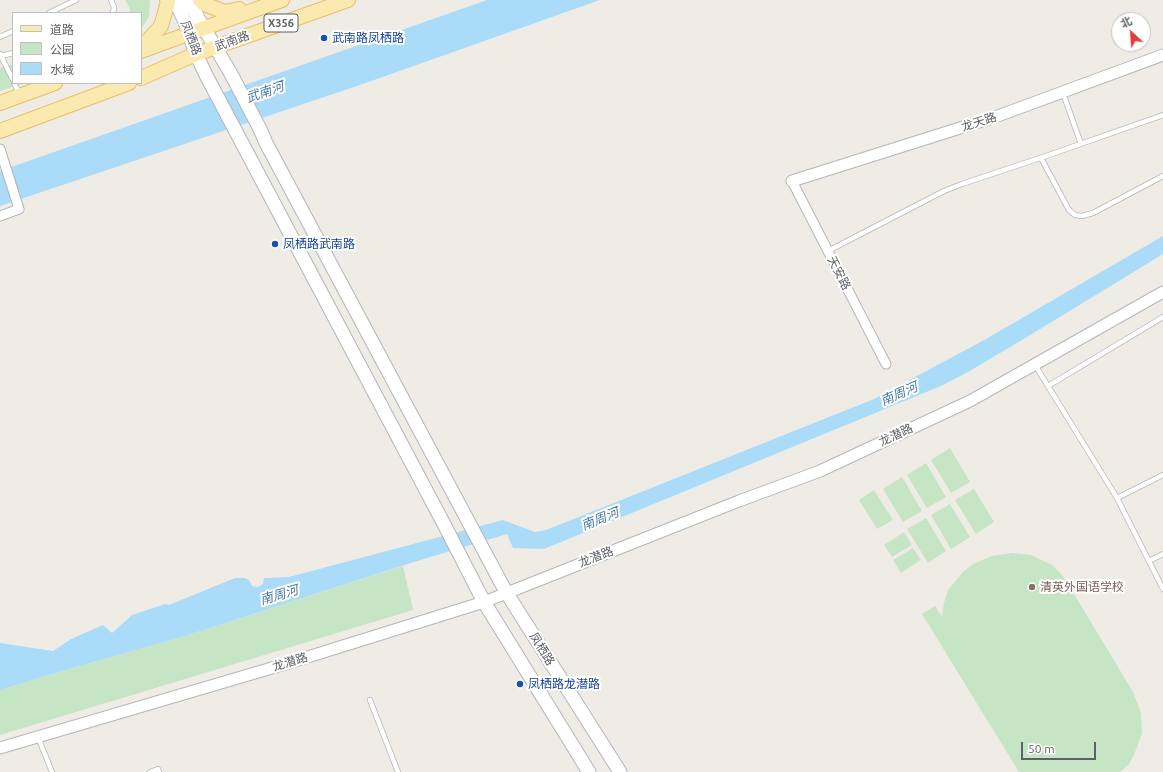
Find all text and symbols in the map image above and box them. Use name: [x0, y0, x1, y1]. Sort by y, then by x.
legend: [12, 12, 142, 84]
north arrow: [1111, 12, 1151, 52]
road number: X356: [264, 14, 298, 32]
text: 北: [1119, 14, 1134, 30]
street label: 凤栖路: [178, 19, 204, 57]
text: 道路: [50, 23, 74, 36]
street label: 武南路: [213, 28, 251, 54]
place label: 武南路凤栖路: [332, 31, 404, 45]
marker: 武南路凤栖路: [319, 33, 329, 43]
text: 公园: [50, 43, 74, 56]
text: 水域: [50, 63, 74, 76]
water label: 武南河: [244, 78, 286, 106]
street label: 龙天路: [960, 110, 998, 134]
place label: 凤栖路武南路: [283, 237, 355, 251]
marker: 凤栖路武南路: [270, 239, 280, 249]
street label: 天安路: [824, 254, 854, 292]
water label: 南周河: [878, 379, 920, 409]
street label: 龙潜路: [877, 421, 915, 449]
water label: 南周河: [579, 504, 621, 534]
street label: 龙潜路: [577, 544, 615, 570]
place label: 清英外国语学校: [1040, 580, 1124, 594]
water label: 南周河: [258, 582, 300, 608]
marker: 清英外国语学校: [1027, 582, 1037, 592]
street label: 凤栖路: [526, 630, 558, 668]
street label: 龙潜路: [271, 650, 309, 674]
place label: 凤栖路龙潜路: [528, 677, 600, 691]
marker: 凤栖路龙潜路: [515, 679, 525, 689]
scale bar: [1023, 734, 1098, 760]
text: 50 m: [1028, 742, 1055, 755]

